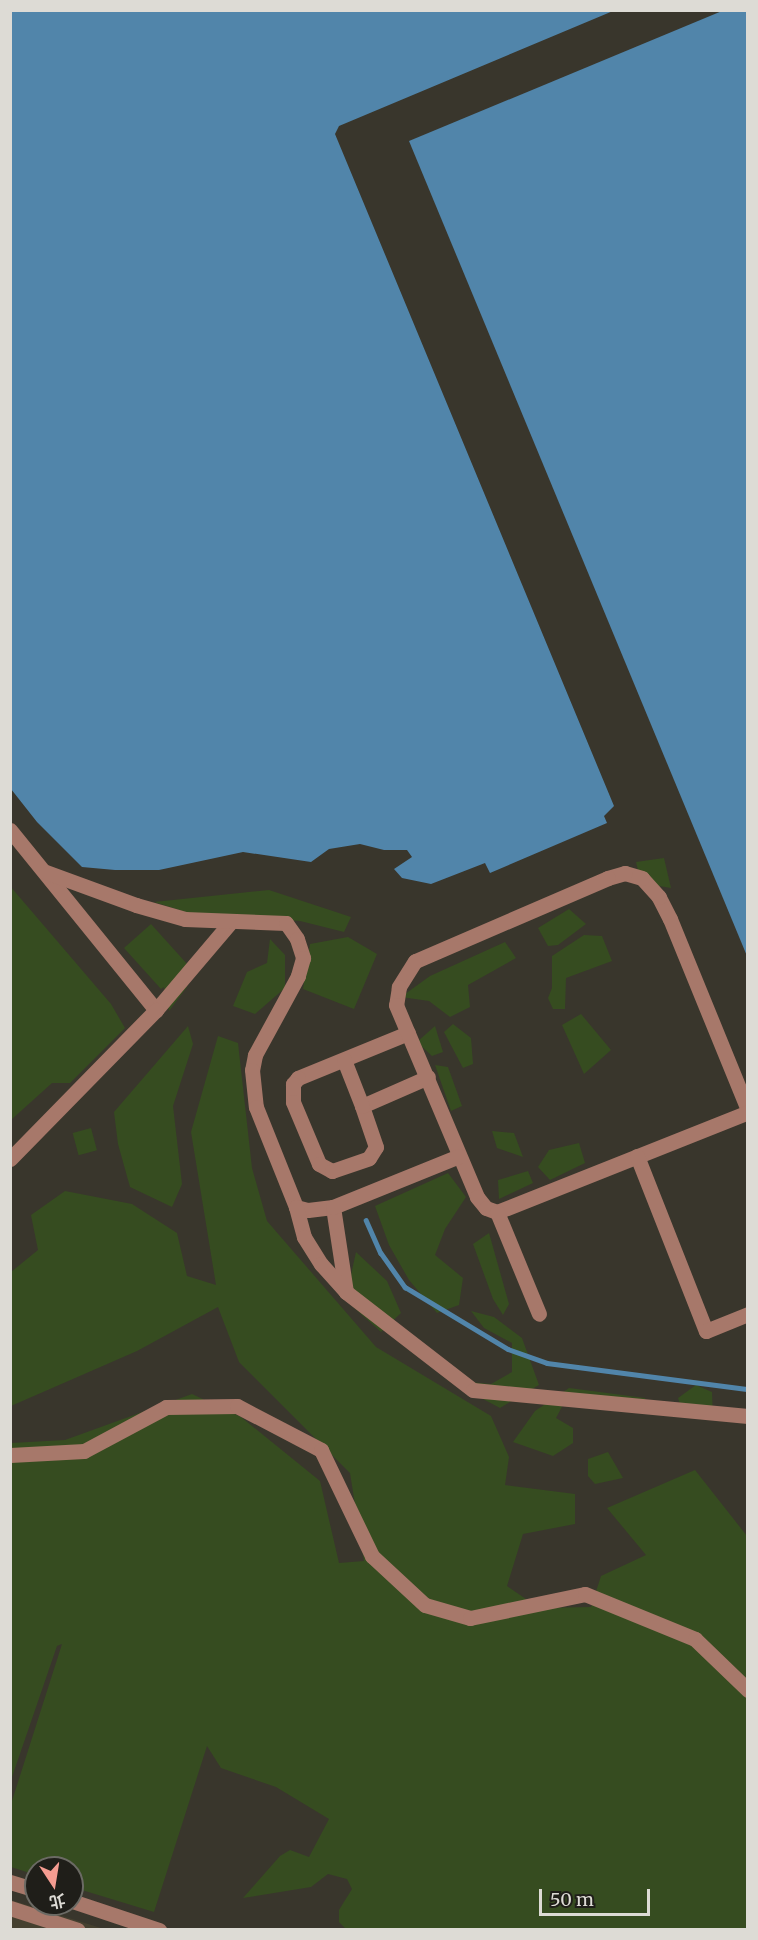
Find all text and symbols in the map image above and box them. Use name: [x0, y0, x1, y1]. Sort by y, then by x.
north arrow: [24, 1856, 84, 1916]
scale bar: [542, 1877, 653, 1915]
text: 50 m: [550, 1888, 594, 1911]
text: 北: [47, 1890, 67, 1913]

